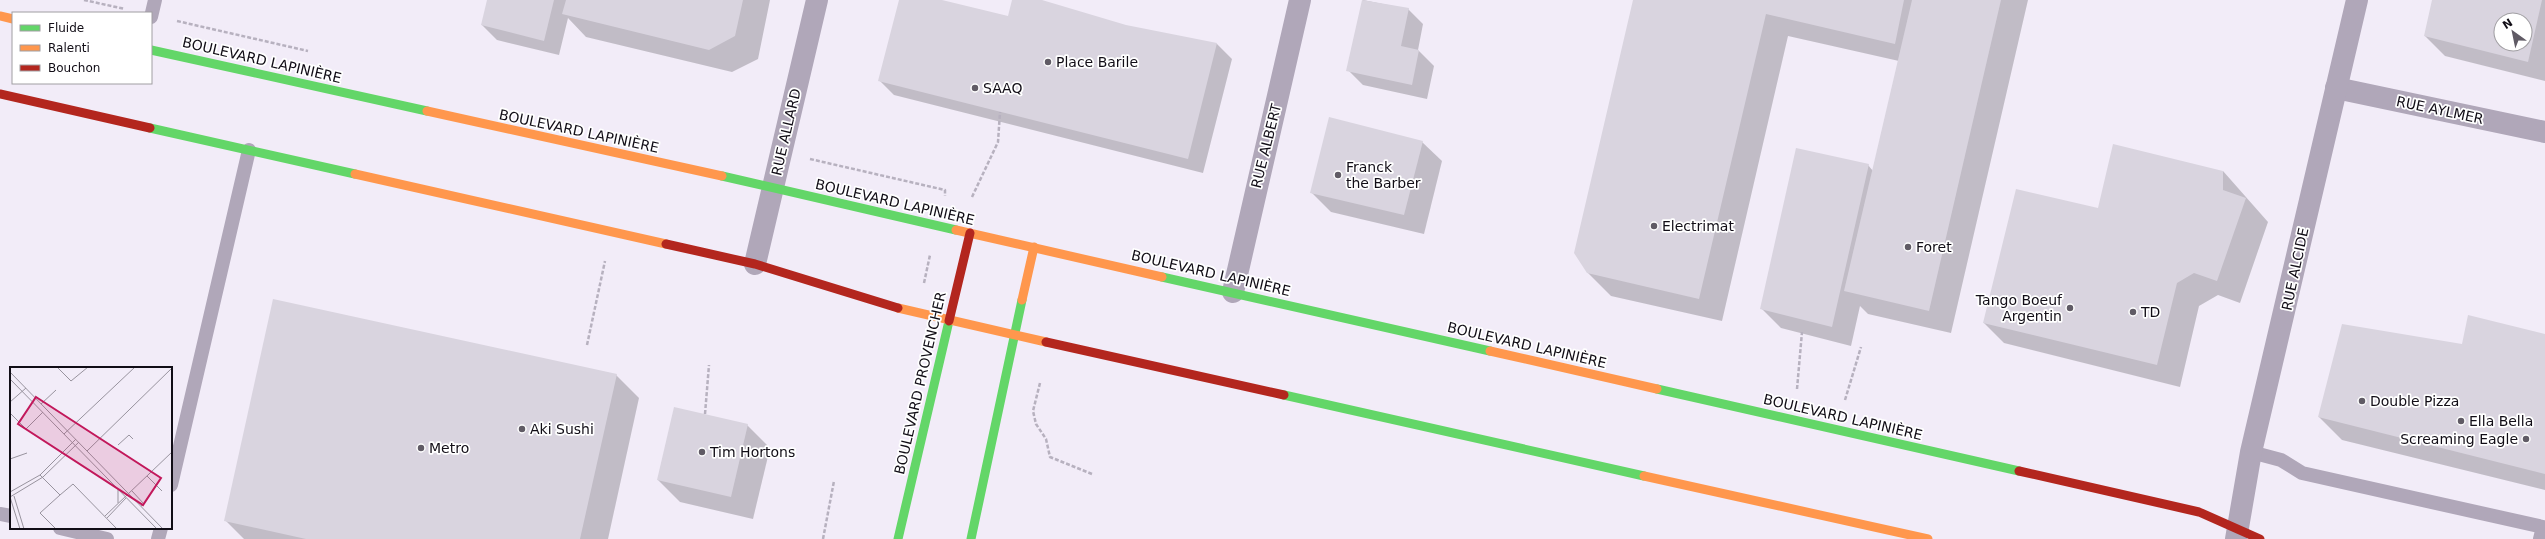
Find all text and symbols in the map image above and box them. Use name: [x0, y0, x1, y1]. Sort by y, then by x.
legend: [12, 12, 152, 84]
north arrow: [2493, 12, 2533, 52]
text: N: [2500, 16, 2515, 32]
text: Fluide: [48, 21, 84, 35]
street label: BOULEVARD LAPINIÈRE: [181, 34, 343, 86]
text: Ralenti: [48, 41, 90, 55]
place label: Place Barile: [1056, 54, 1138, 70]
marker: Place Barile: [1043, 57, 1053, 67]
text: Bouchon: [48, 61, 100, 75]
place label: SAAQ: [983, 80, 1022, 96]
marker: SAAQ: [970, 83, 980, 93]
street label: RUE ALLARD: [768, 87, 804, 177]
street label: RUE AYLMER: [2395, 93, 2485, 127]
street label: RUE ALBERT: [1248, 102, 1284, 190]
street label: BOULEVARD LAPINIÈRE: [498, 106, 660, 156]
place label: Franck the Barber: [1346, 159, 1421, 191]
marker: Franck the Barber: [1333, 170, 1343, 180]
street label: BOULEVARD LAPINIÈRE: [814, 176, 976, 228]
place label: Electrimat: [1662, 218, 1734, 234]
marker: Electrimat: [1649, 221, 1659, 231]
street label: RUE ALCIDE: [2278, 226, 2312, 312]
place label: Foret: [1916, 239, 1952, 255]
marker: Foret: [1903, 242, 1913, 252]
street label: BOULEVARD LAPINIÈRE: [1130, 247, 1292, 299]
street label: BOULEVARD PROVENCHER: [891, 290, 949, 476]
place label: Tango Boeuf Argentin: [1975, 292, 2063, 324]
marker: Tango Boeuf Argentin: [2065, 303, 2075, 313]
place label: TD: [2140, 304, 2160, 320]
marker: TD: [2128, 307, 2138, 317]
street label: BOULEVARD LAPINIÈRE: [1446, 319, 1608, 371]
inset map: [10, 367, 172, 529]
street label: BOULEVARD LAPINIÈRE: [1762, 391, 1924, 443]
place label: Double Pizza: [2370, 393, 2459, 409]
marker: Double Pizza: [2357, 396, 2367, 406]
place label: Ella Bella: [2469, 413, 2533, 429]
marker: Ella Bella: [2456, 416, 2466, 426]
place label: Aki Sushi: [530, 421, 594, 437]
marker: Aki Sushi: [517, 424, 527, 434]
place label: Screaming Eagle: [2400, 431, 2518, 447]
marker: Screaming Eagle: [2521, 434, 2531, 444]
place label: Metro: [429, 440, 469, 456]
marker: Metro: [416, 443, 426, 453]
place label: Tim Hortons: [709, 444, 795, 460]
marker: Tim Hortons: [697, 447, 707, 457]

